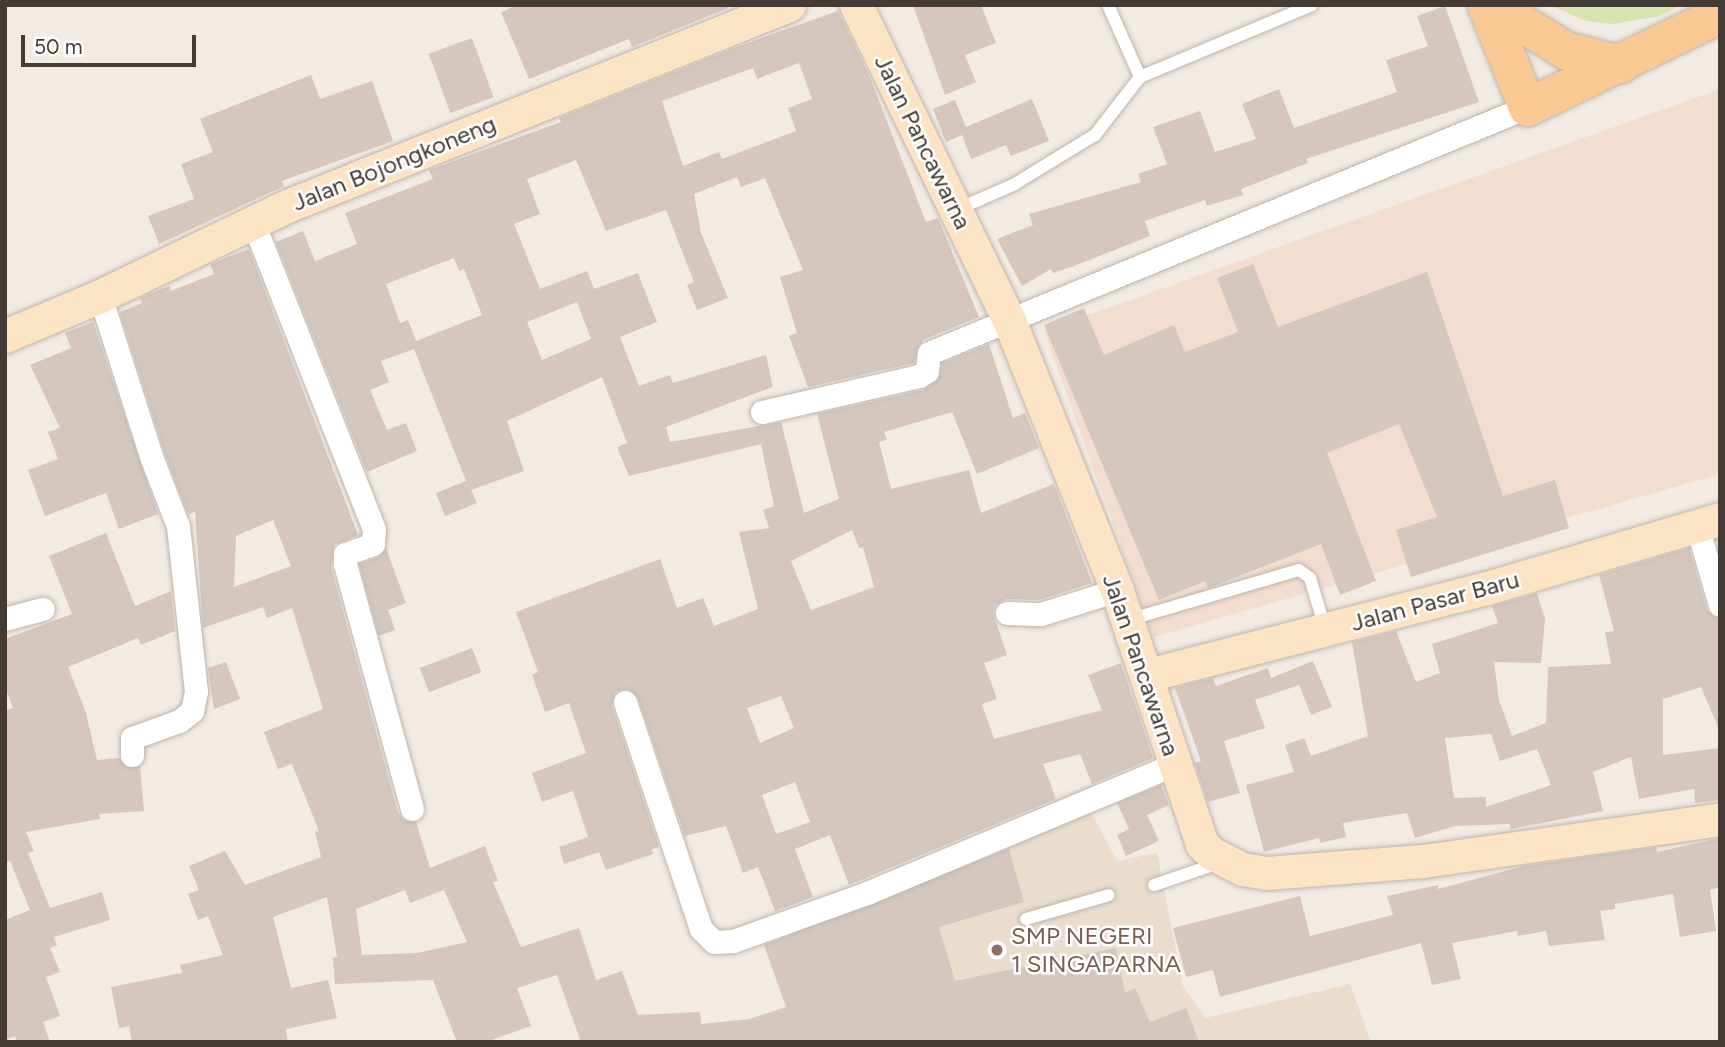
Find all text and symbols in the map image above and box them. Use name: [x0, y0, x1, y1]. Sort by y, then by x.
scale bar: [24, 21, 200, 65]
text: 50 m: [34, 34, 83, 59]
street label: Jalan Pancawarna: [868, 50, 978, 234]
street label: Jalan Bojongkoneng: [288, 109, 500, 217]
street label: Jalan Pasar Baru: [1348, 565, 1522, 637]
street label: Jalan Pancawarna: [1096, 570, 1186, 760]
place label: SMP NEGERI 1 SINGAPARNA: [1011, 922, 1181, 978]
marker: SMP NEGERI 1 SINGAPARNA: [989, 942, 1005, 958]

